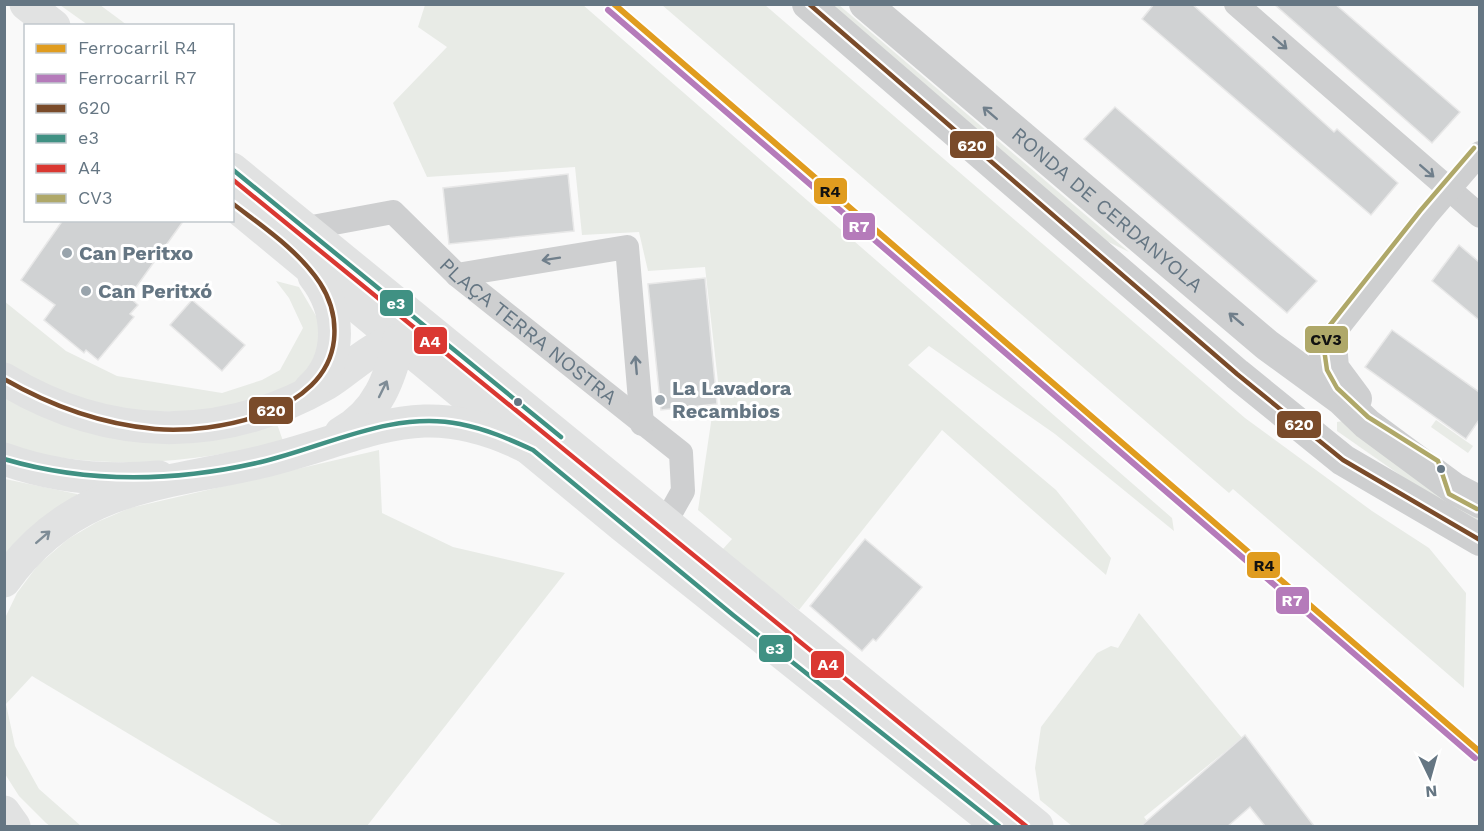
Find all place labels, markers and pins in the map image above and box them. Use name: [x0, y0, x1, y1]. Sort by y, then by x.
place label: Can Peritxo: [79, 241, 193, 265]
marker: Can Peritxo: [60, 246, 74, 260]
place label: Can Peritxó: [98, 279, 212, 303]
marker: Can Peritxó: [79, 284, 93, 298]
place label: La Lavadora Recambios: [672, 376, 792, 423]
marker: La Lavadora Recambios: [653, 393, 667, 407]
unlabelled marker: [512, 396, 524, 408]
unlabelled marker: [1435, 463, 1447, 475]

